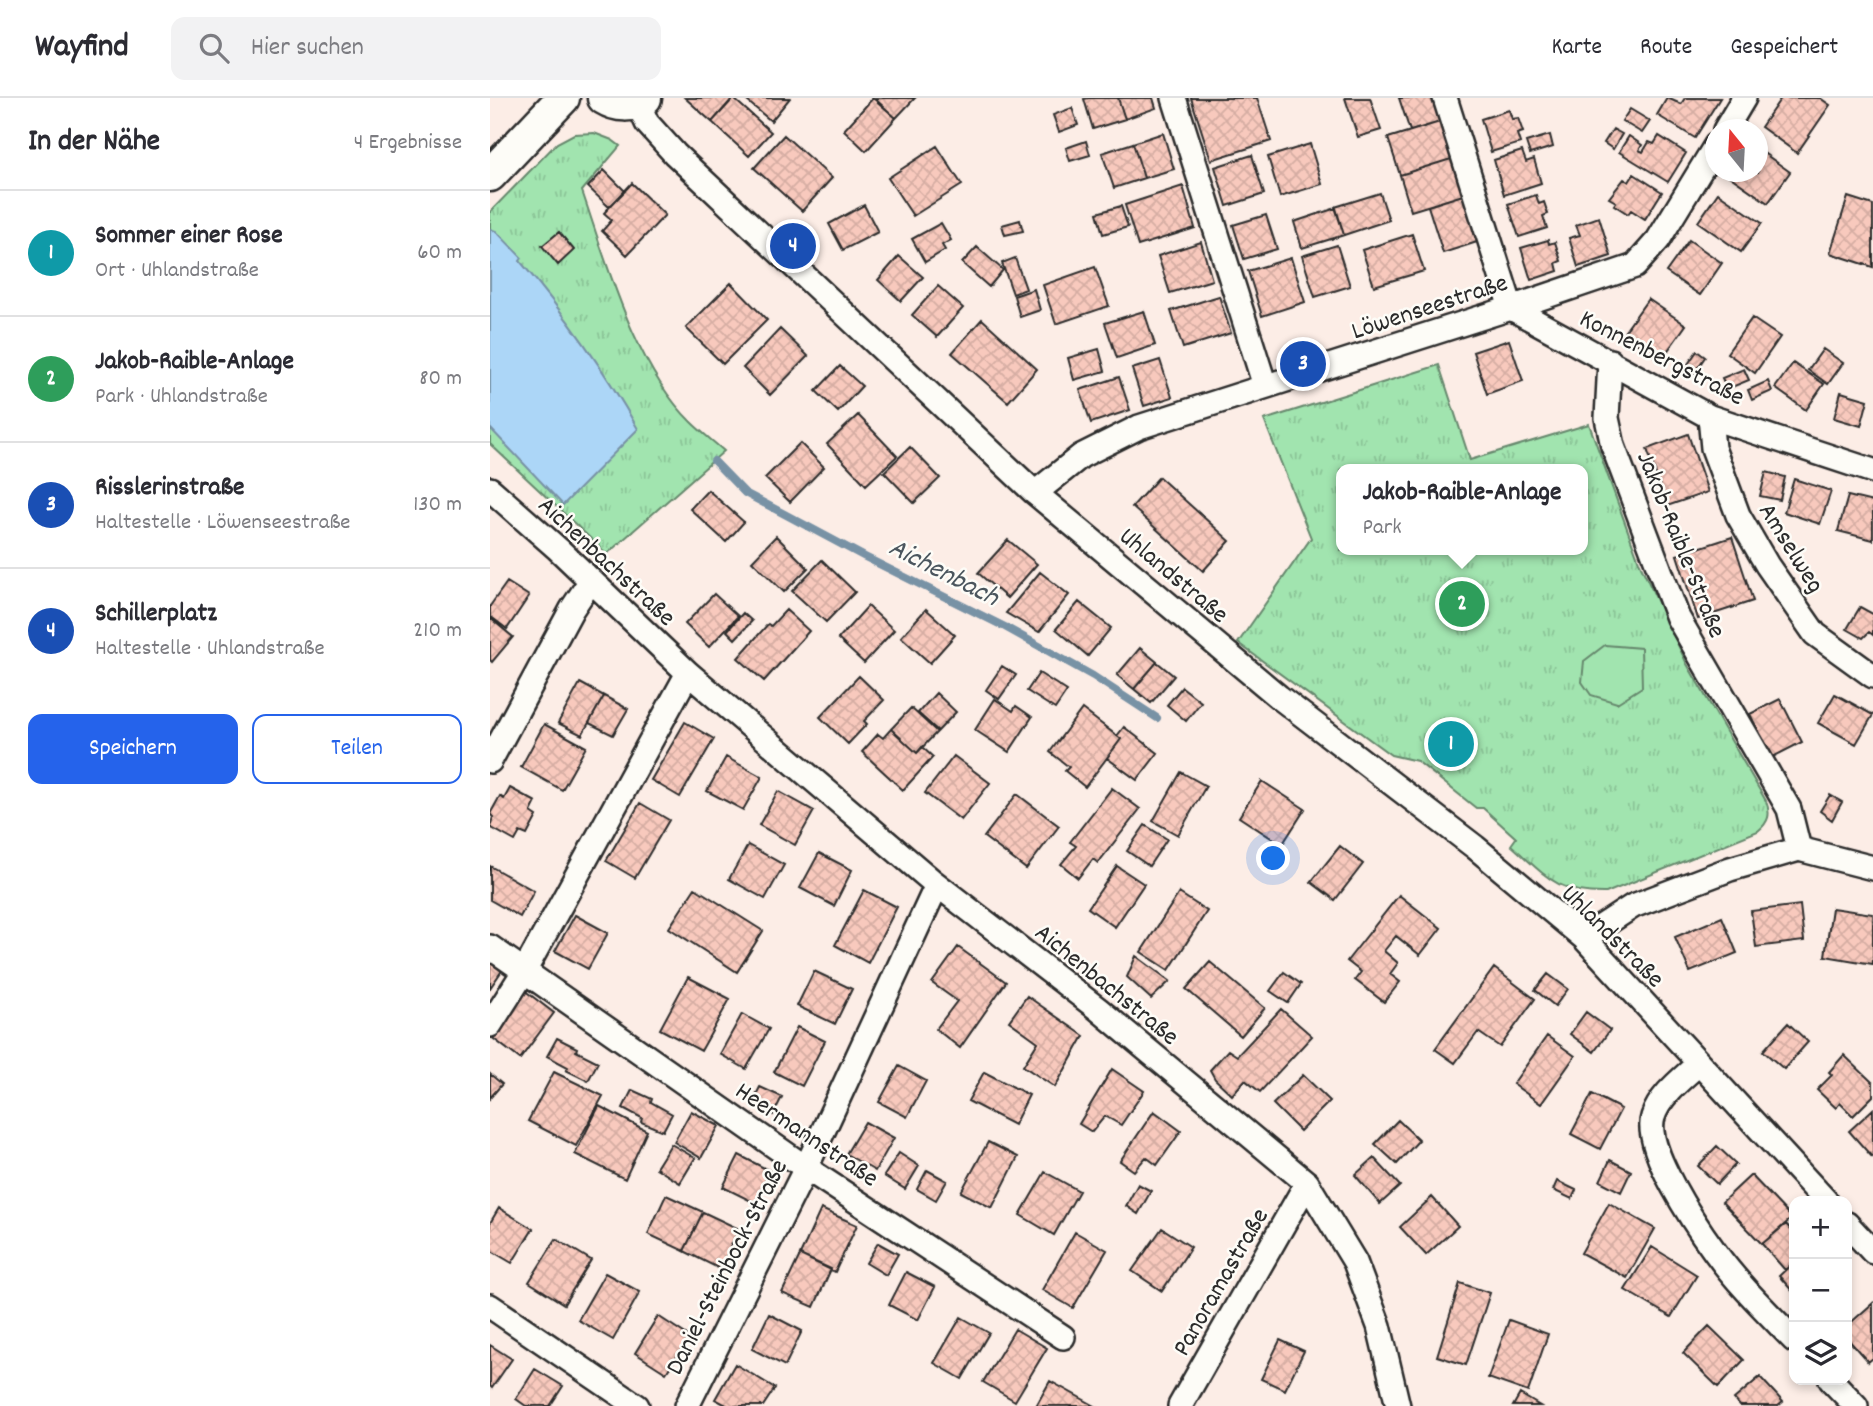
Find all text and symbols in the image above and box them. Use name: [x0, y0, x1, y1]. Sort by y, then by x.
search box: [171, 17, 661, 80]
text: Wayfind: [35, 25, 129, 72]
icon: search: [195, 29, 233, 67]
text: Hier suchen: [251, 30, 364, 67]
text: Karte: [1551, 31, 1602, 65]
text: Route: [1640, 31, 1692, 65]
text: Gespeichert: [1730, 31, 1838, 65]
north arrow: [1705, 119, 1768, 182]
text: In der Nähe: [28, 122, 160, 165]
text: 4 Ergebnisse: [354, 127, 462, 160]
text: Sommer einer Rose: [95, 218, 283, 255]
pin: 4: [770, 220, 816, 272]
text: 1: [48, 237, 54, 270]
text: 60 m: [417, 237, 462, 270]
text: Ort · Uhlandstraße: [95, 255, 259, 288]
street label: Löwenseestraße: [1347, 266, 1513, 351]
street label: Konnenbergstraße: [1572, 302, 1750, 417]
pin: 3: [1280, 338, 1326, 390]
text: Jakob-Raible-Anlage: [95, 344, 294, 381]
text: 2: [46, 363, 56, 396]
text: 80 m: [419, 363, 462, 396]
text: Park · Uhlandstraße: [95, 381, 268, 414]
street label: Jakob-Raible-Straße: [1625, 447, 1734, 644]
popup: [1336, 464, 1588, 555]
text: Risslerinstraße: [95, 470, 245, 507]
text: Jakob-Raible-Anlage: [1363, 475, 1561, 512]
text: 3: [46, 489, 56, 522]
text: 130 m: [413, 489, 462, 522]
street label: Aichenbachstraße: [528, 489, 683, 636]
street label: Amselweg: [1748, 497, 1832, 601]
text: Haltestelle · Löwenseestraße: [95, 507, 350, 540]
text: Park: [1363, 512, 1402, 545]
street label: Uhlandstraße: [1110, 520, 1236, 634]
water label: Aichenbach: [881, 530, 1006, 620]
pin: 2: [1439, 578, 1485, 630]
text: Schillerplatz: [95, 596, 217, 633]
text: 4: [46, 615, 56, 648]
text: 210 m: [413, 615, 462, 648]
text: Haltestelle · Uhlandstraße: [95, 633, 325, 666]
button: Speichern: [28, 714, 238, 784]
button: Teilen: [252, 714, 462, 784]
pin: 1: [1428, 718, 1474, 770]
your location: [1256, 841, 1290, 875]
street label: Uhlandstraße: [1551, 877, 1672, 998]
street label: Aichenbachstraße: [1025, 916, 1186, 1056]
street label: Heermannstraße: [727, 1074, 885, 1198]
street label: Daniel-Steinbock-Straße: [658, 1153, 799, 1382]
map controls: [1789, 1196, 1852, 1385]
button: +: [1789, 1196, 1852, 1259]
street label: Panoramastraße: [1165, 1202, 1279, 1364]
button: −: [1789, 1259, 1852, 1322]
button: layers: [1789, 1322, 1852, 1385]

